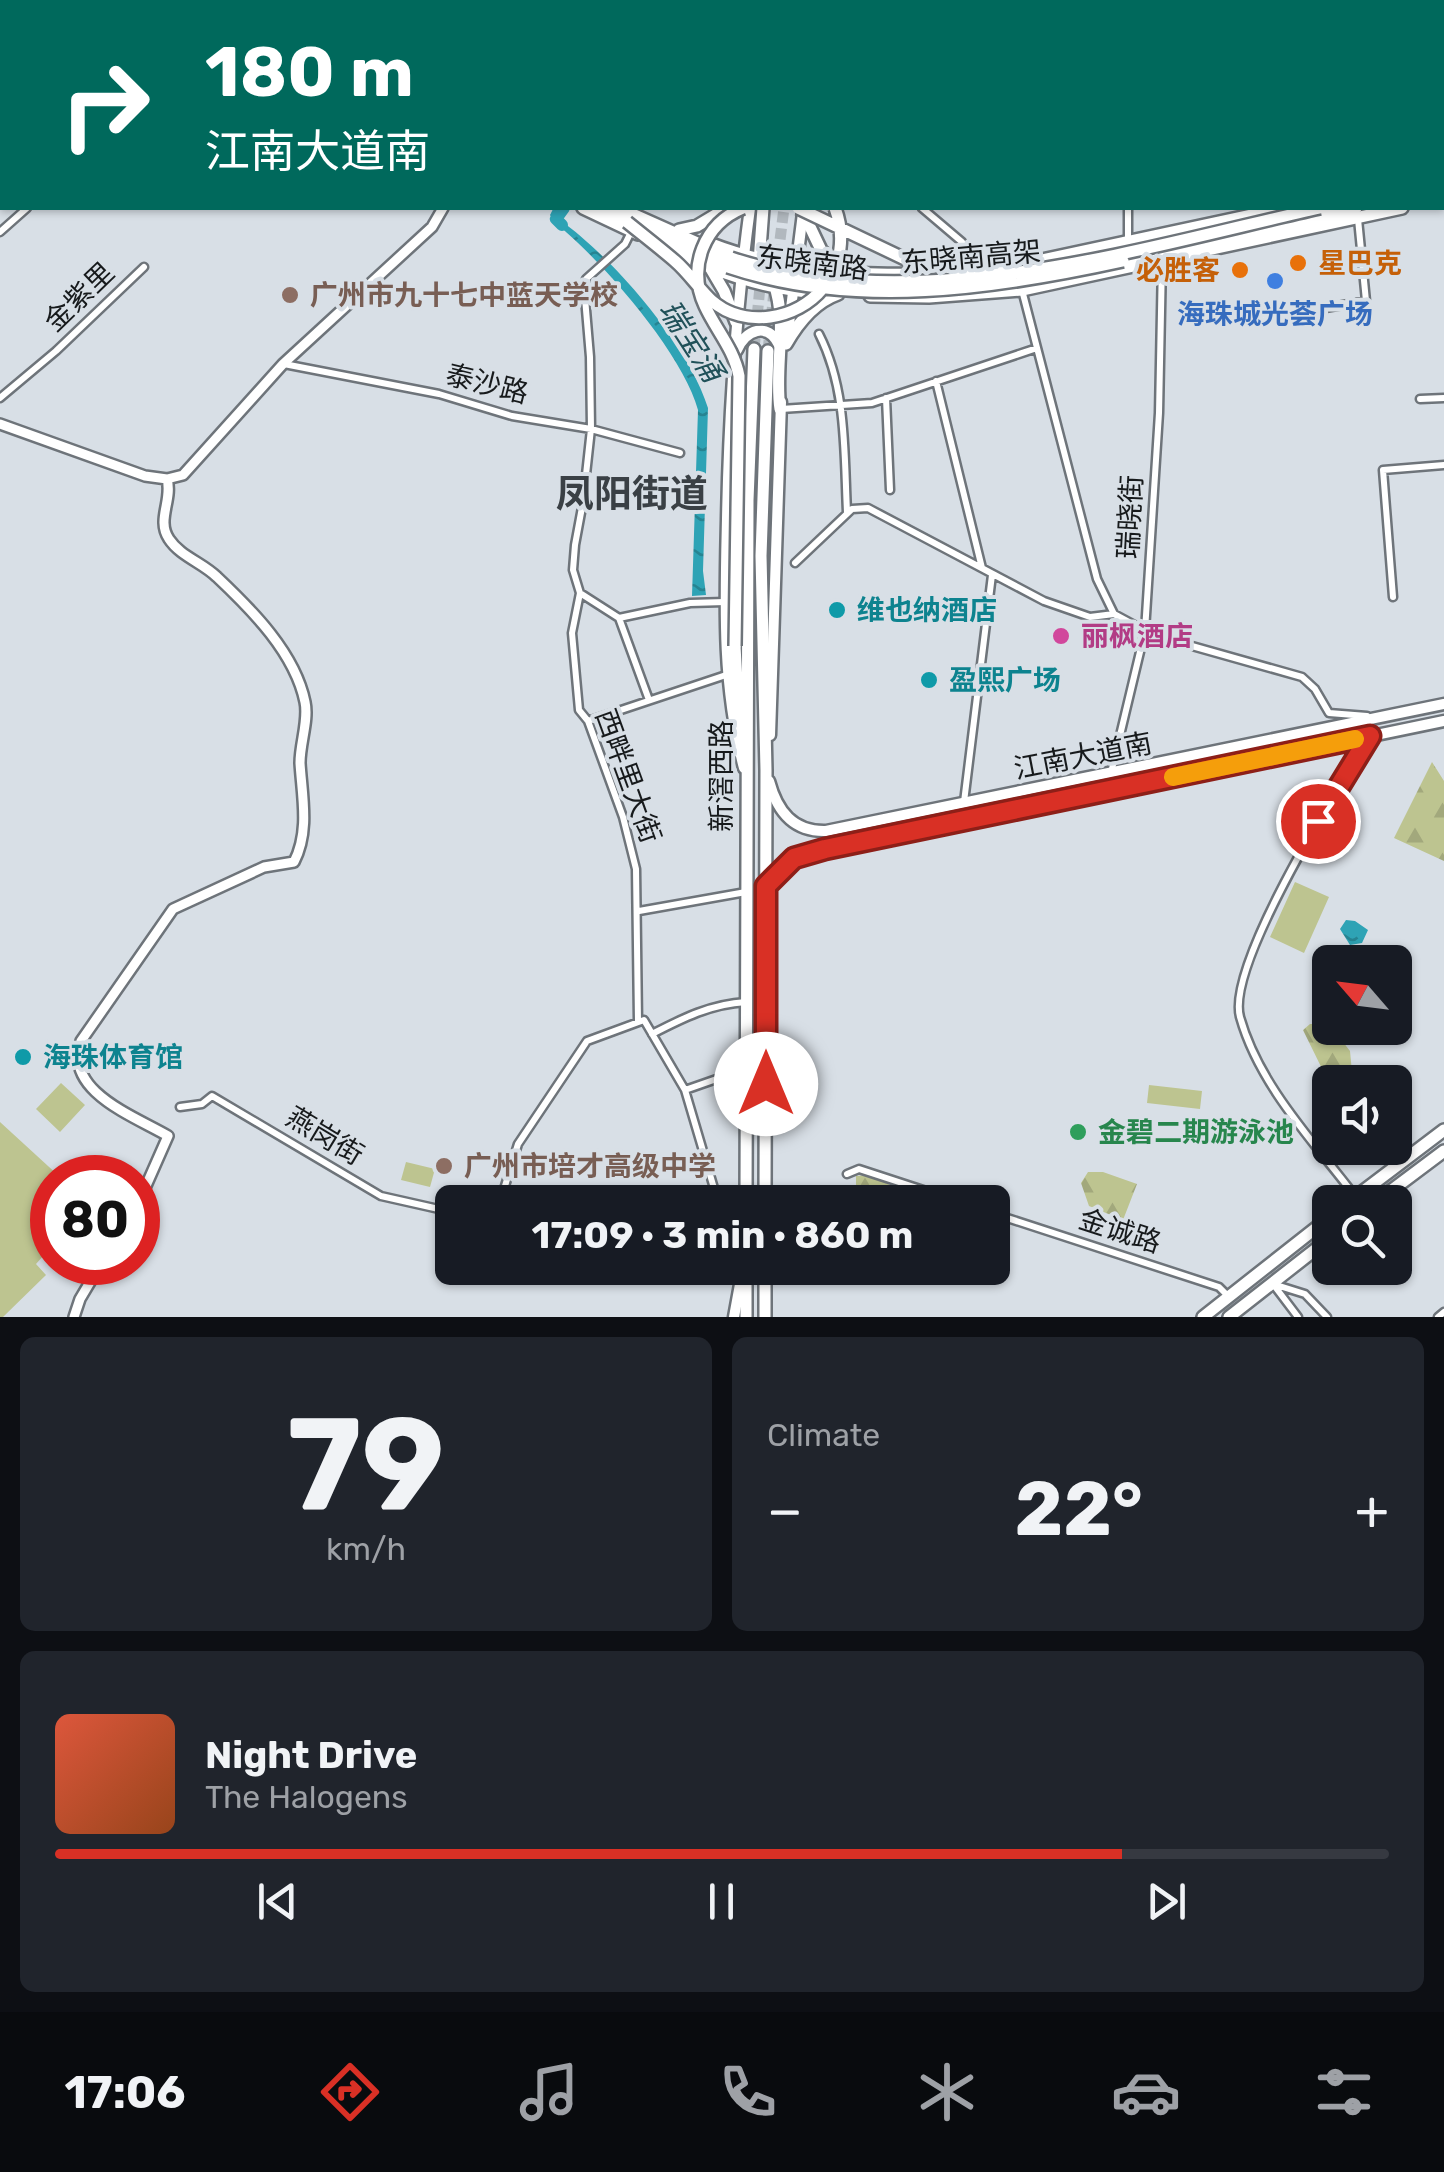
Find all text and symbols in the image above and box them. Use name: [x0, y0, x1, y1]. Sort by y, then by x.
text: 180 m: [205, 31, 414, 114]
icon: right: [40, 40, 170, 170]
text: 江南大道南: [205, 125, 430, 178]
street label: 东晓南高架: [900, 234, 1042, 280]
street label: 东晓南路: [754, 240, 870, 286]
place label: 星巴克: [1318, 247, 1402, 280]
marker: 星巴克: [1287, 252, 1309, 274]
place label: 必胜客: [1136, 254, 1220, 287]
street label: 金紫里: [37, 256, 121, 338]
marker: 必胜客: [1229, 259, 1251, 281]
marker: 海珠城光荟广场: [1264, 270, 1286, 292]
place label: 广州市九十七中蓝天学校: [310, 279, 618, 312]
marker: 广州市九十七中蓝天学校: [279, 284, 301, 306]
water label: 瑞宝涌: [651, 293, 732, 391]
place label: 海珠城光荟广场: [1177, 298, 1373, 331]
street label: 泰沙路: [442, 358, 532, 410]
district label: 凤阳街道: [556, 471, 708, 517]
street label: 瑞晓街: [1111, 474, 1149, 560]
place label: 维也纳酒店: [857, 594, 997, 627]
marker: 维也纳酒店: [826, 599, 848, 621]
place label: 丽枫酒店: [1081, 620, 1193, 653]
marker: 丽枫酒店: [1050, 625, 1072, 647]
place label: 盈熙广场: [949, 664, 1061, 697]
marker: 盈熙广场: [918, 669, 940, 691]
street label: 西畔里大街: [589, 705, 667, 847]
street label: 新滘西路: [705, 720, 738, 832]
street label: 江南大道南: [1011, 726, 1155, 786]
pin: [1276, 779, 1361, 864]
icon: arrive: [1291, 794, 1346, 849]
north arrow: [1312, 945, 1412, 1045]
map controls: [1312, 945, 1412, 1285]
position arrow: [714, 1032, 818, 1136]
place label: 海珠体育馆: [43, 1041, 183, 1074]
marker: 海珠体育馆: [12, 1046, 34, 1068]
button: sound: [1312, 1065, 1412, 1165]
street label: 燕岗街: [280, 1100, 370, 1172]
place label: 金碧二期游泳池: [1098, 1116, 1294, 1149]
marker: 金碧二期游泳池: [1067, 1121, 1089, 1143]
place label: 广州市培才高级中学: [464, 1150, 716, 1183]
speed limit sign: 80: [30, 1155, 160, 1285]
marker: 广州市培才高级中学: [433, 1155, 455, 1177]
button: search: [1312, 1185, 1412, 1285]
street label: 金诚路: [1075, 1202, 1165, 1260]
text: 17:09 · 3 min · 860 m: [532, 1212, 913, 1258]
text: 79: [287, 1387, 445, 1542]
text: Climate: [767, 1416, 880, 1454]
text: 22°: [1015, 1465, 1143, 1554]
text: −: [767, 1478, 803, 1543]
text: +: [1355, 1478, 1389, 1543]
text: km/h: [326, 1530, 406, 1568]
text: Night Drive: [205, 1732, 417, 1778]
text: The Halogens: [205, 1778, 408, 1816]
icon: previous: [250, 1874, 305, 1929]
icon: pause: [694, 1874, 749, 1929]
icon: next: [1139, 1874, 1194, 1929]
icon: directions: [315, 2057, 385, 2127]
icon: music: [514, 2057, 584, 2127]
icon: phone: [713, 2057, 783, 2127]
icon: climate: [912, 2057, 982, 2127]
icon: car: [1111, 2057, 1181, 2127]
icon: filters: [1309, 2057, 1379, 2127]
text: 17:06: [64, 2066, 186, 2119]

